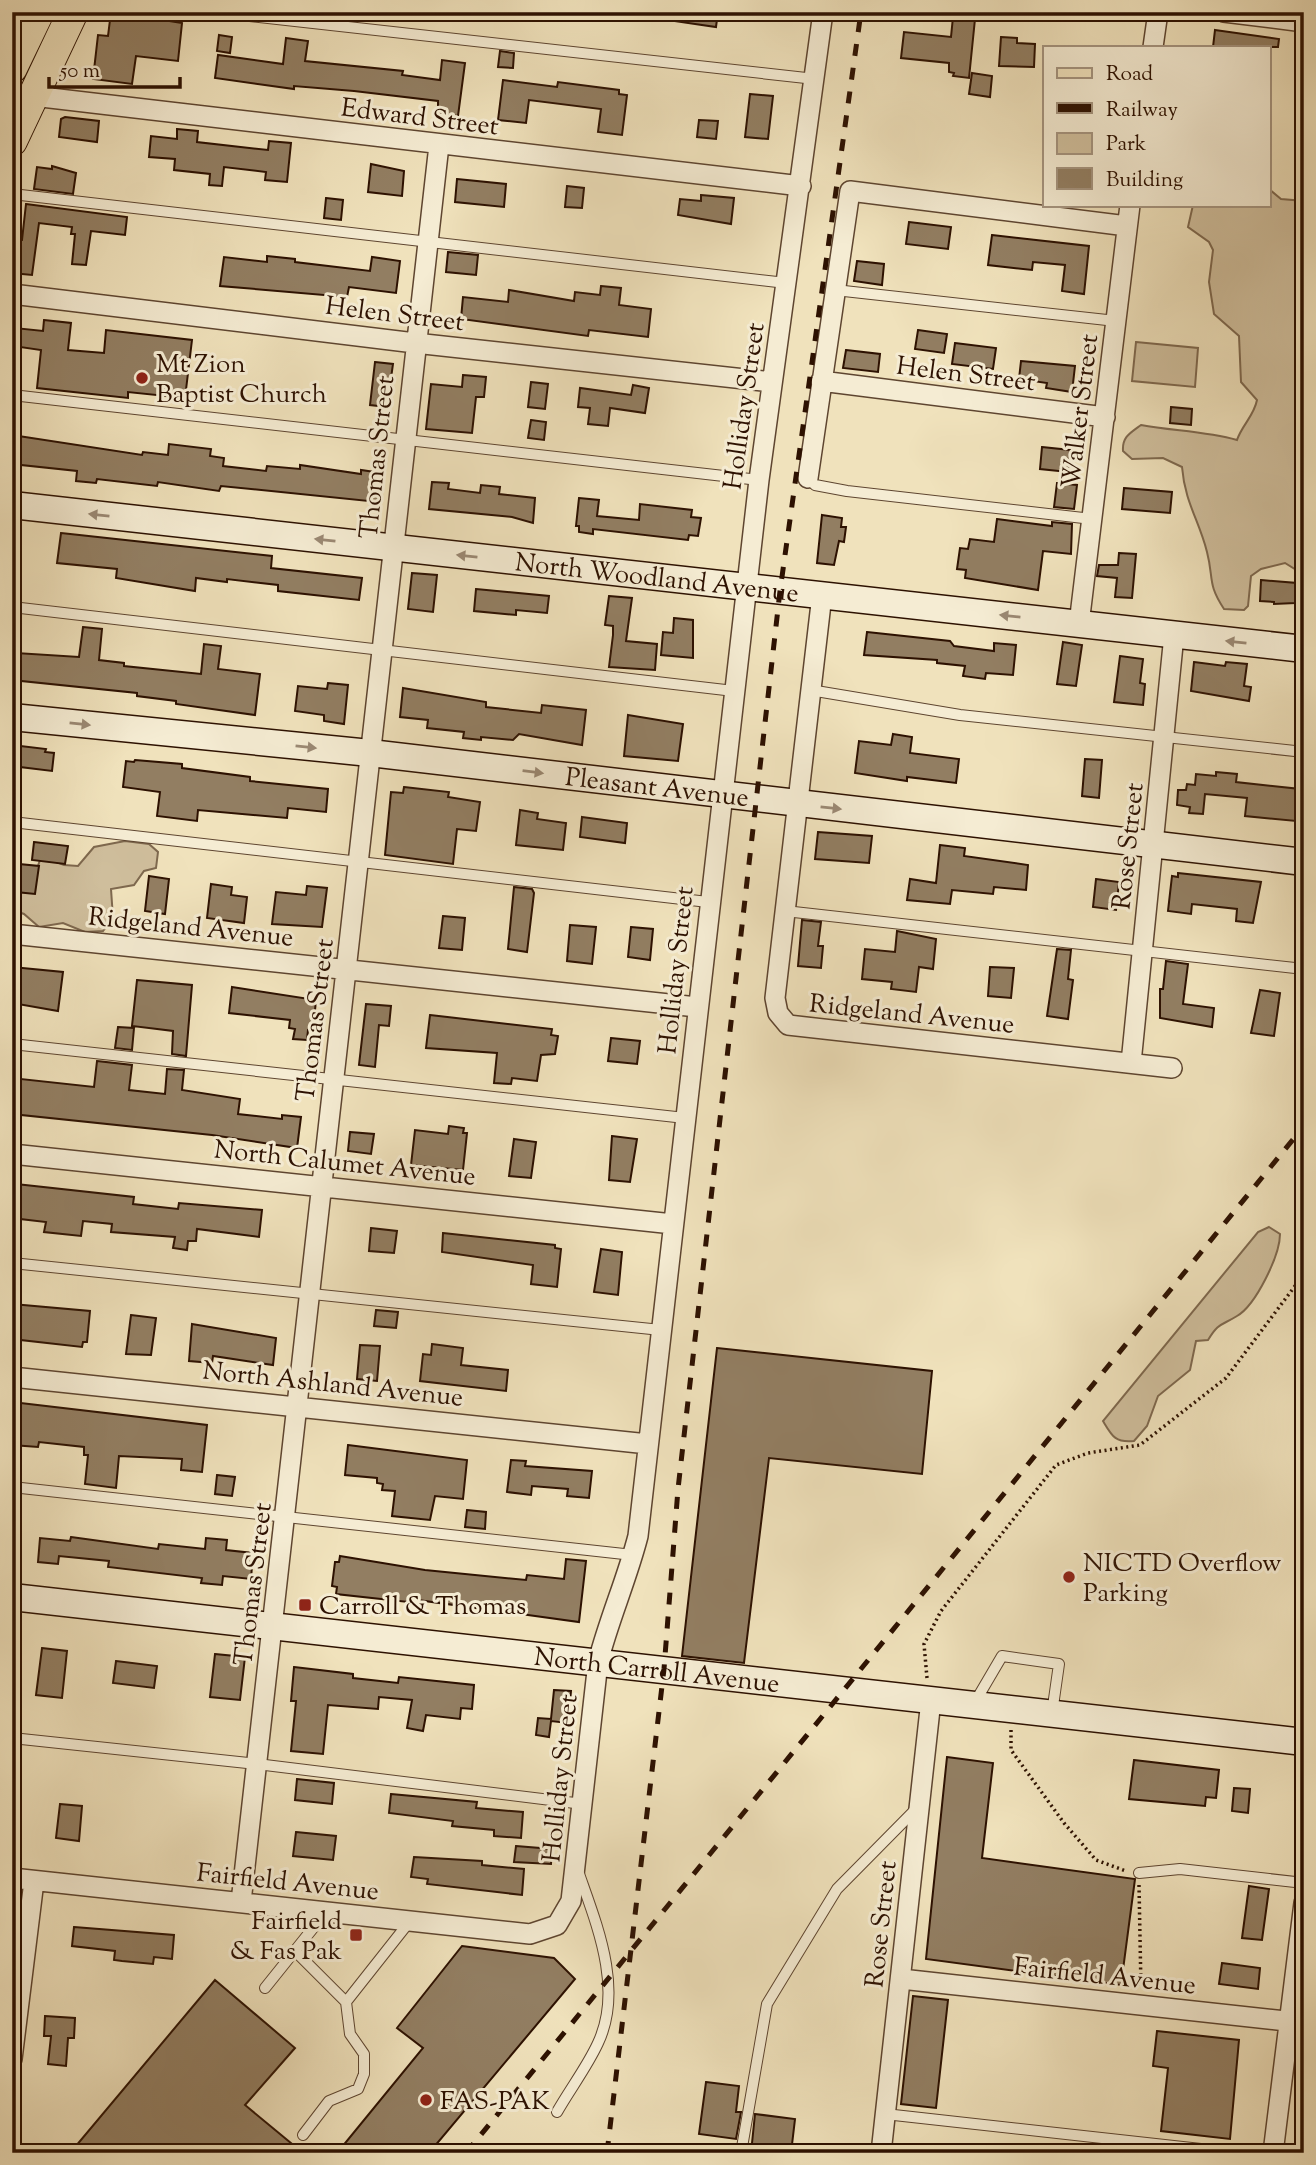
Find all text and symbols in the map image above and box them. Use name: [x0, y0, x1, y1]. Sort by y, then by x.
scale bar: [49, 46, 180, 90]
legend: [1043, 46, 1270, 206]
text: 50 m: [59, 57, 100, 87]
text: Road: [1106, 60, 1153, 90]
street label: Edward Street: [339, 90, 501, 147]
text: Railway: [1106, 96, 1178, 126]
text: Park: [1106, 130, 1147, 160]
text: Building: [1106, 166, 1183, 196]
street label: Helen Street: [323, 289, 466, 342]
street label: Holliday Street: [715, 320, 776, 492]
street label: Walker Street: [1054, 332, 1109, 491]
place label: Mt Zion Baptist Church: [156, 347, 327, 414]
street label: Helen Street: [894, 349, 1037, 402]
marker: Mt Zion Baptist Church: [134, 370, 150, 386]
street label: Thomas Street: [352, 374, 405, 541]
one-way arrow: [88, 509, 110, 520]
one-way arrow: [314, 534, 336, 545]
street label: North Woodland Avenue: [513, 545, 800, 614]
one-way arrow: [456, 550, 478, 561]
one-way arrow: [999, 611, 1021, 622]
one-way arrow: [1225, 636, 1247, 647]
one-way arrow: [69, 718, 91, 729]
one-way arrow: [296, 742, 318, 753]
street label: Pleasant Avenue: [563, 760, 751, 818]
one-way arrow: [522, 767, 544, 778]
street label: Rose Street: [1104, 781, 1155, 911]
one-way arrow: [821, 803, 843, 814]
street label: Holliday Street: [650, 885, 705, 1056]
street label: Ridgeland Avenue: [86, 899, 295, 958]
street label: Thomas Street: [288, 937, 345, 1104]
street label: Ridgeland Avenue: [807, 986, 1016, 1045]
street label: North Calumet Avenue: [212, 1132, 478, 1197]
street label: North Ashland Avenue: [200, 1353, 465, 1418]
street label: Thomas Street: [226, 1501, 283, 1668]
place label: NICTD Overflow Parking: [1083, 1546, 1282, 1613]
marker: NICTD Overflow Parking: [1061, 1569, 1077, 1585]
place label: Carroll & Thomas: [319, 1589, 526, 1626]
marker: Carroll & Thomas: [297, 1597, 313, 1613]
street label: North Carroll Avenue: [532, 1640, 781, 1704]
street label: Holliday Street: [534, 1693, 589, 1864]
street label: Fairfield Avenue: [195, 1856, 381, 1911]
street label: Rose Street: [857, 1859, 908, 1989]
place label: Fairfield & Fas Pak: [230, 1904, 342, 1971]
marker: Fairfield & Fas Pak: [348, 1927, 364, 1943]
street label: Fairfield Avenue: [1012, 1950, 1198, 2005]
place label: FAS-PAK: [440, 2084, 550, 2121]
marker: FAS-PAK: [418, 2092, 434, 2108]

